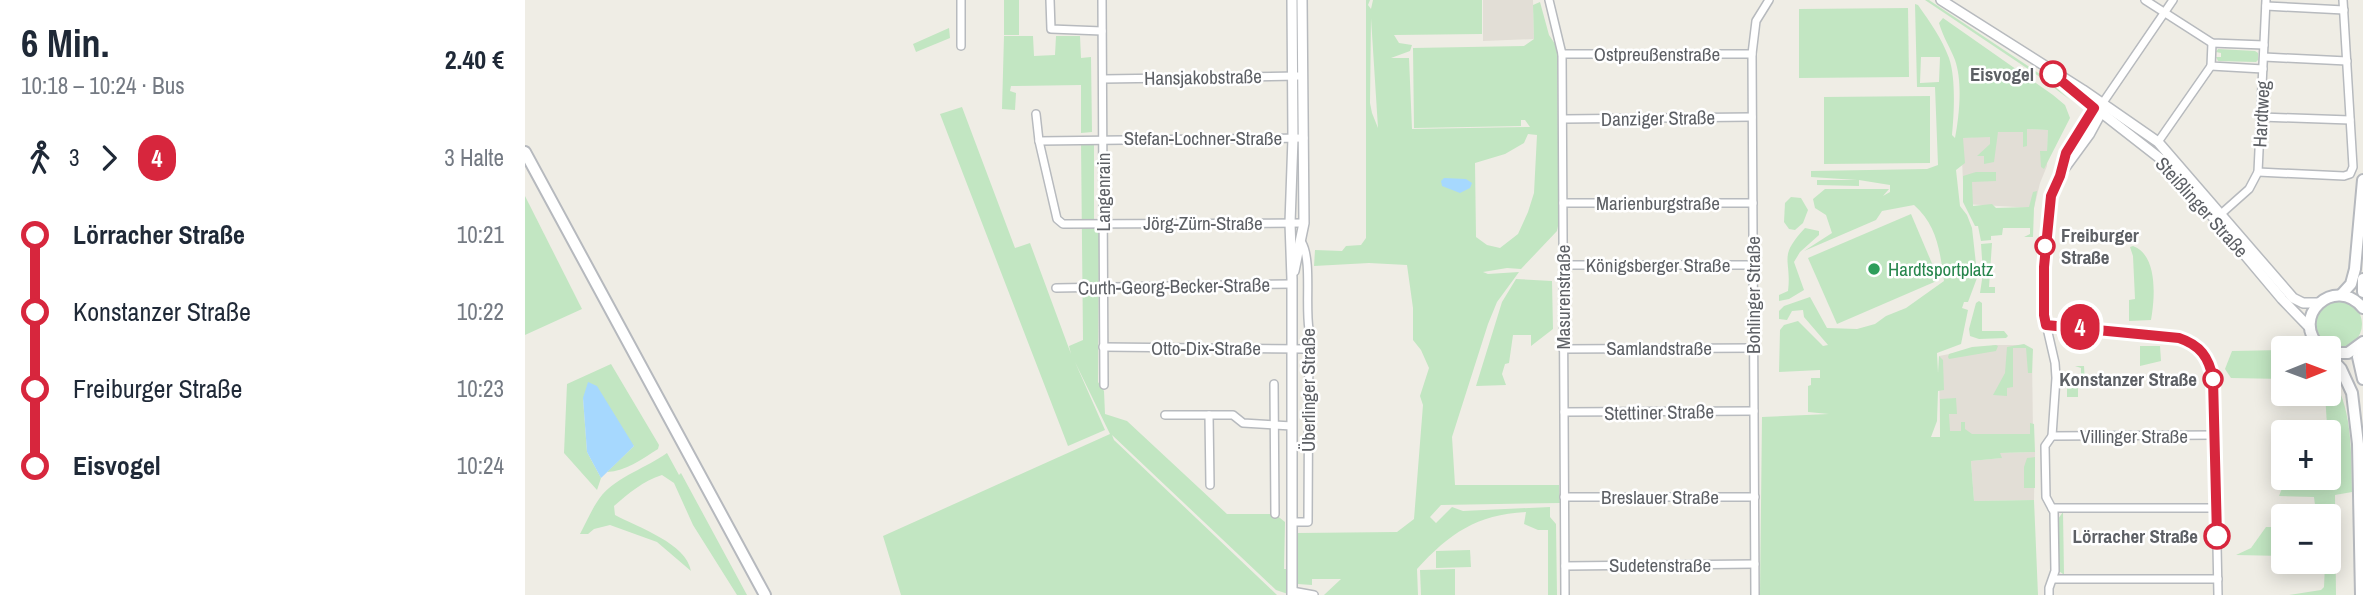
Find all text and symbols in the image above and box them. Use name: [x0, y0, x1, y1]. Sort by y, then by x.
text: 6 Min.: [21, 18, 109, 69]
street label: Ostpreußenstraße: [1594, 41, 1720, 67]
text: 2.40 €: [445, 42, 504, 77]
place label: Eisvogel: [1970, 61, 2034, 87]
marker: Eisvogel: [2040, 61, 2066, 87]
street label: Hansjakobstraße: [1144, 63, 1262, 91]
text: 10:18 – 10:24 · Bus: [21, 70, 185, 101]
street label: Hardtweg: [2246, 80, 2276, 148]
street label: Danziger Straße: [1601, 104, 1715, 132]
street label: Stefan-Lochner-Straße: [1124, 125, 1282, 151]
icon: walk: [21, 139, 59, 177]
icon: forward: [90, 139, 128, 177]
text: 3: [69, 142, 80, 173]
text: 4: [152, 142, 162, 174]
text: 3 Halte: [444, 142, 504, 173]
street label: Steißlinger Straße: [2150, 151, 2254, 263]
street label: Langenrain: [1090, 153, 1116, 231]
street label: Marienburgstraße: [1596, 190, 1720, 216]
street label: Jörg-Zürn-Straße: [1143, 210, 1263, 236]
text: Lörracher Straße: [73, 217, 245, 252]
text: 10:21: [457, 219, 504, 250]
place label: Freiburger Straße: [2061, 222, 2139, 270]
street label: Bohlinger Straße: [1740, 236, 1766, 354]
marker: Freiburger Straße: [2035, 236, 2055, 256]
street label: Masurenstraße: [1550, 245, 1576, 349]
street label: Königsberger Straße: [1586, 252, 1730, 278]
place label: Hardtsportplatz: [1888, 256, 1994, 282]
marker: Hardtsportplatz: [1866, 261, 1882, 277]
street label: Curth-Georg-Becker-Straße: [1078, 271, 1270, 301]
text: Konstanzer Straße: [73, 294, 251, 329]
text: 10:22: [457, 296, 504, 327]
line badge: 4: [2057, 304, 2103, 350]
text: 4: [2075, 311, 2085, 343]
street label: Überlinger Straße: [1295, 328, 1321, 452]
street label: Otto-Dix-Straße: [1151, 335, 1261, 361]
street label: Samlandstraße: [1606, 335, 1712, 361]
north arrow: [2271, 336, 2341, 406]
map controls: [2271, 336, 2341, 574]
place label: Konstanzer Straße: [2059, 366, 2197, 392]
marker: Konstanzer Straße: [2203, 369, 2223, 389]
text: Freiburger Straße: [73, 371, 242, 406]
text: 10:23: [457, 373, 504, 404]
street label: Stettiner Straße: [1604, 398, 1714, 426]
button: +: [2271, 420, 2341, 490]
street label: Villinger Straße: [2080, 423, 2188, 449]
text: Eisvogel: [73, 448, 161, 483]
text: 10:24: [457, 450, 504, 481]
street label: Breslauer Straße: [1601, 484, 1719, 510]
button: −: [2271, 504, 2341, 574]
place label: Lörracher Straße: [2072, 523, 2198, 549]
marker: Lörracher Straße: [2204, 523, 2230, 549]
street label: Sudetenstraße: [1609, 552, 1711, 578]

